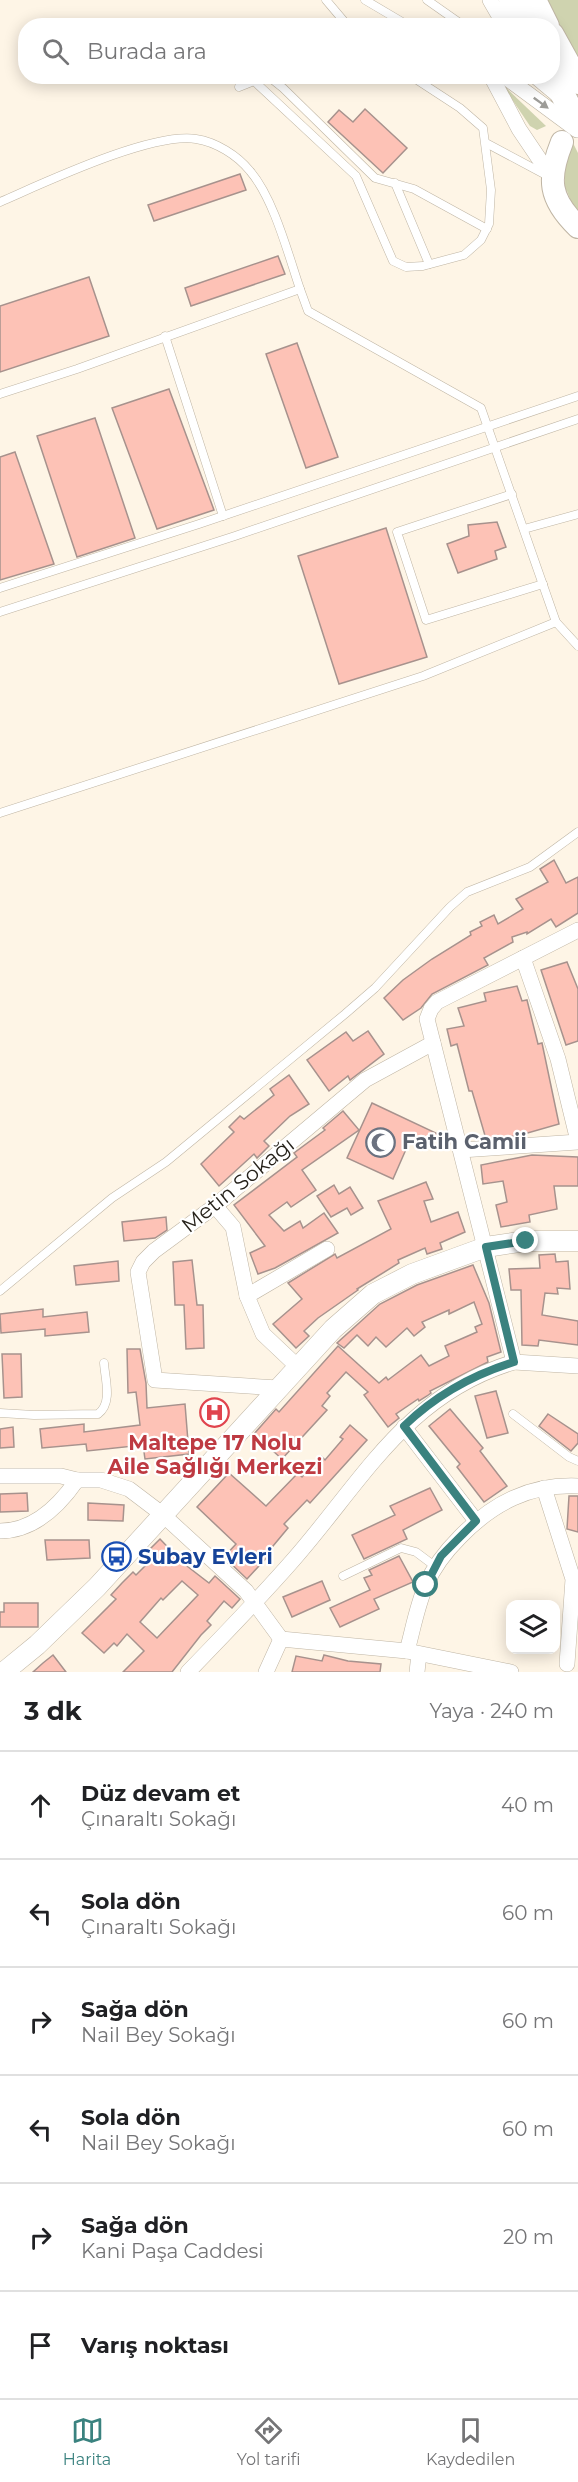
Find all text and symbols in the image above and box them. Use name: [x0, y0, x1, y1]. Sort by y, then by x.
search box: [18, 18, 560, 84]
icon: search: [39, 35, 72, 68]
text: Burada ara: [87, 38, 207, 65]
one-way arrow: [533, 97, 549, 109]
mosque icon: Fatih Camii: [365, 1126, 397, 1158]
place label: Fatih Camii: [402, 1129, 527, 1154]
street label: Metin Sokağı: [176, 1132, 299, 1238]
route end: [512, 1227, 538, 1253]
hospital icon: Maltepe 17 Nolu Aile Sağlığı Merkezi: [199, 1396, 231, 1428]
place label: Maltepe 17 Nolu Aile Sağlığı Merkezi: [106, 1430, 323, 1479]
bus stop icon: Subay Evleri: [101, 1541, 133, 1573]
place label: Subay Evleri: [138, 1544, 273, 1569]
route start: [412, 1571, 438, 1597]
map controls: [506, 1600, 560, 1654]
button: layers: [506, 1600, 560, 1654]
text: 3 dk: [24, 1695, 82, 1727]
text: Yaya · 240 m: [430, 1699, 554, 1723]
text: Düz devam et: [81, 1780, 240, 1807]
icon: ahead: [24, 1789, 57, 1822]
text: 40 m: [501, 1793, 554, 1817]
text: Çınaraltı Sokağı: [81, 1807, 236, 1831]
text: Sola dön: [81, 1888, 181, 1915]
icon: left: [24, 1897, 57, 1930]
text: 60 m: [502, 1901, 554, 1925]
text: Çınaraltı Sokağı: [81, 1915, 236, 1939]
text: Sağa dön: [81, 1996, 189, 2023]
icon: right: [24, 2005, 57, 2038]
text: 60 m: [502, 2009, 554, 2033]
text: Nail Bey Sokağı: [81, 2023, 236, 2047]
text: Sola dön: [81, 2104, 181, 2131]
icon: left: [24, 2113, 57, 2146]
text: 60 m: [502, 2117, 554, 2141]
text: Nail Bey Sokağı: [81, 2131, 236, 2155]
text: Sağa dön: [81, 2212, 189, 2239]
icon: right: [24, 2221, 57, 2254]
text: 20 m: [503, 2225, 554, 2249]
text: Kani Paşa Caddesi: [81, 2239, 264, 2263]
icon: arrive: [24, 2329, 57, 2362]
text: Varış noktası: [81, 2332, 229, 2359]
tab: Harita: [63, 2414, 111, 2469]
tab: Yol tarifi: [237, 2414, 301, 2469]
tab: Kaydedilen: [426, 2414, 515, 2469]

